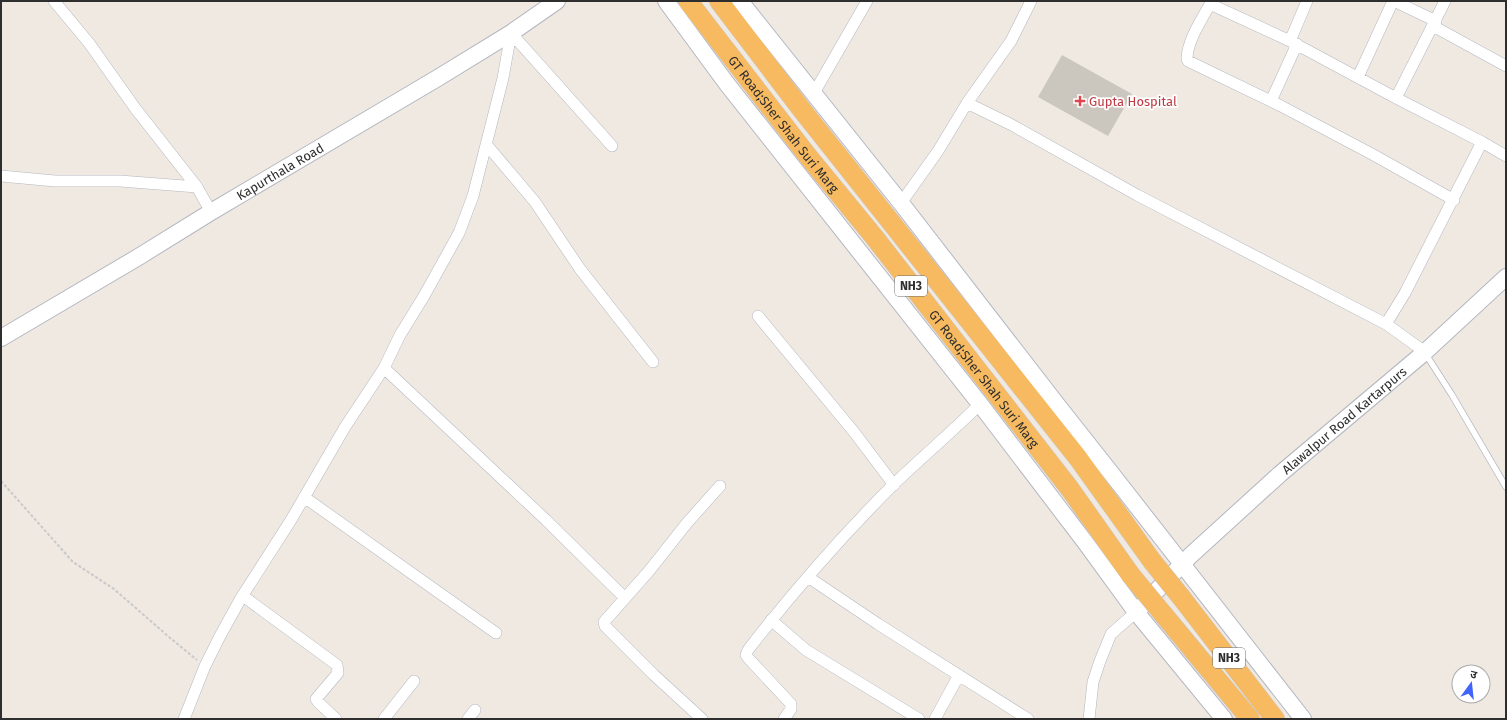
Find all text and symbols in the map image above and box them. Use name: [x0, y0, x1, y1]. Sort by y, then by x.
street label: GT Road;Sher Shah Suri Marg: [725, 53, 842, 196]
place label: Gupta Hospital: [1089, 94, 1177, 109]
marker: Gupta Hospital: [1074, 95, 1086, 107]
street label: Kapurthala Road: [234, 140, 326, 203]
road number: NH3: [895, 276, 927, 296]
street label: GT Road;Sher Shah Suri Marg: [926, 307, 1042, 451]
street label: Alawalpur Road Kartarpurs: [1279, 364, 1410, 477]
road number: NH3: [1213, 648, 1245, 668]
north arrow: [1451, 664, 1491, 704]
text: उ: [1469, 668, 1479, 682]

